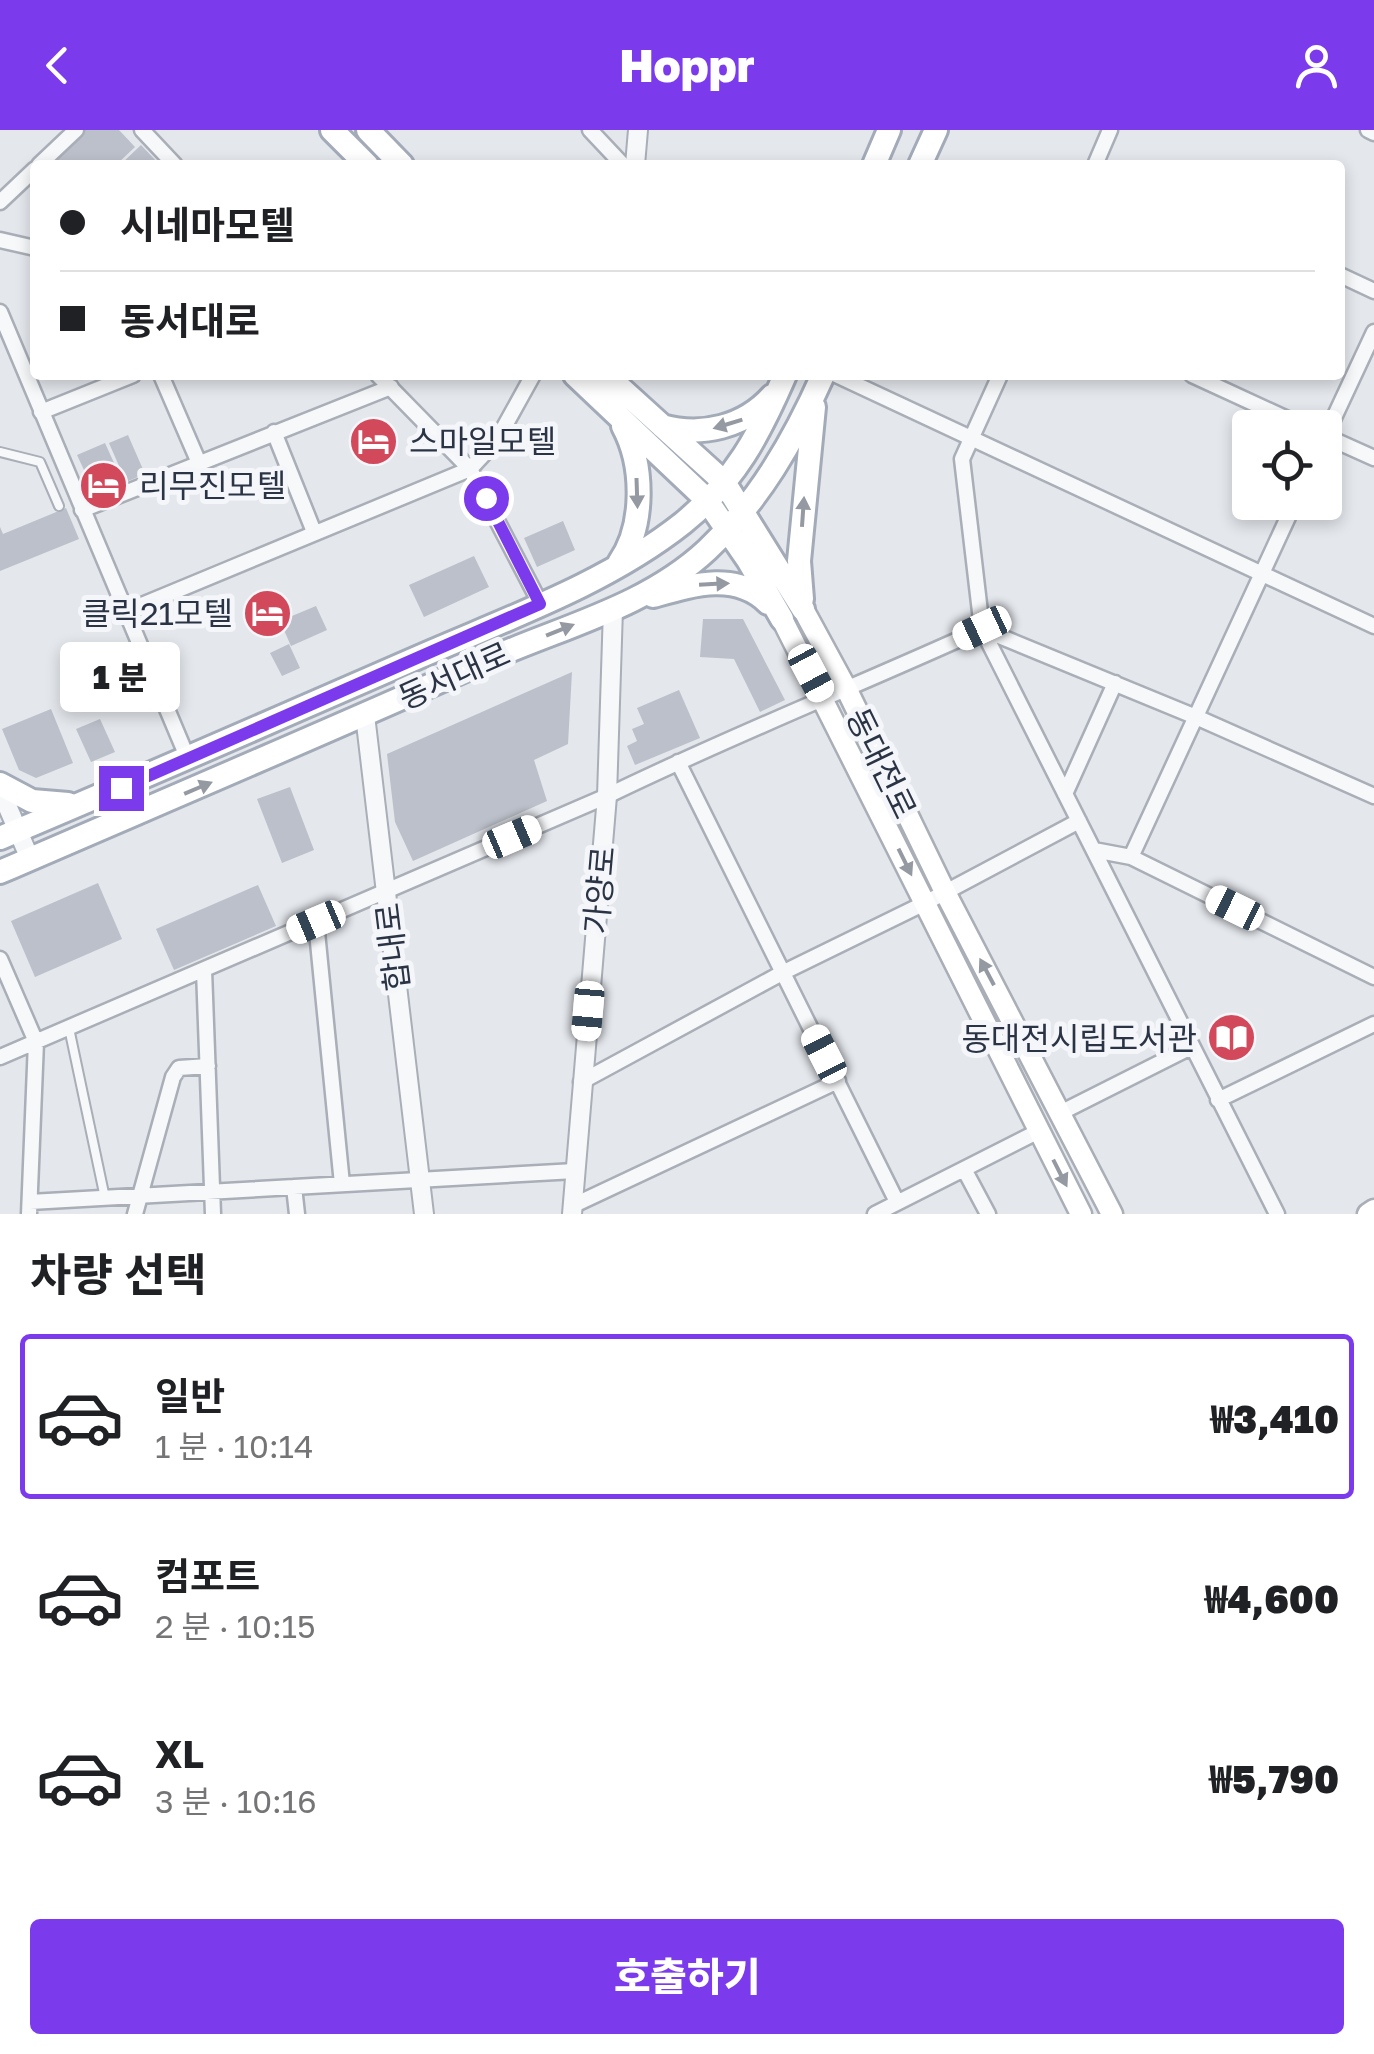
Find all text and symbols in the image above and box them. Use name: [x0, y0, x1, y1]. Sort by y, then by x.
icon: back: [30, 38, 85, 93]
text: Hoppr: [619, 38, 755, 92]
icon: person: [1289, 38, 1344, 93]
text: 시네마모텔: [120, 202, 295, 247]
text: 동서대로: [120, 298, 260, 343]
map controls: [1232, 410, 1342, 520]
button: locate: [1232, 410, 1342, 520]
hotel icon: 스마일모텔: [348, 415, 400, 467]
one-way arrow: [712, 417, 742, 432]
place label: 스마일모텔: [409, 422, 556, 460]
hotel icon: 리무진모텔: [78, 459, 130, 511]
place label: 리무진모텔: [139, 466, 286, 504]
route start: [464, 476, 509, 521]
one-way arrow: [629, 478, 645, 509]
one-way arrow: [795, 495, 811, 527]
one-way arrow: [699, 576, 730, 592]
hotel icon: 클릭21모텔: [242, 587, 294, 639]
place label: 클릭21모텔: [81, 594, 233, 632]
car: [948, 602, 1016, 654]
one-way arrow: [546, 622, 576, 638]
street label: 동서대로: [392, 634, 516, 716]
car: [784, 639, 838, 707]
callout: 1 분: [61, 643, 181, 713]
text: 1 분: [93, 658, 147, 696]
street label: 동대전로: [839, 702, 925, 824]
route end: [99, 766, 144, 811]
one-way arrow: [183, 780, 213, 796]
car: [479, 811, 545, 863]
street label: 가양로: [576, 844, 622, 936]
one-way arrow: [896, 848, 913, 877]
car: [1201, 881, 1269, 935]
car: [283, 896, 349, 948]
street label: 합내로: [368, 901, 416, 993]
one-way arrow: [979, 958, 996, 987]
car: [570, 980, 606, 1042]
library icon: 동대전시립도서관: [1206, 1012, 1258, 1064]
place label: 동대전시립도서관: [961, 1019, 1197, 1057]
car: [797, 1020, 851, 1088]
one-way arrow: [1051, 1158, 1068, 1187]
text: 차량 선택: [30, 1247, 207, 1301]
icon: car: [35, 1372, 125, 1462]
text: 일반: [155, 1373, 225, 1418]
text: ₩3,410: [1210, 1396, 1339, 1441]
text: 1 분 · 10:14: [155, 1427, 314, 1465]
icon: car: [35, 1552, 125, 1642]
text: 컴포트: [155, 1553, 260, 1598]
text: ₩4,600: [1205, 1576, 1339, 1621]
text: 2 분 · 10:15: [155, 1607, 316, 1645]
text: XL: [155, 1731, 204, 1776]
icon: car: [35, 1732, 125, 1822]
text: ₩5,790: [1209, 1756, 1339, 1801]
text: 3 분 · 10:16: [155, 1782, 317, 1820]
button: 호출하기: [30, 1919, 1344, 2034]

